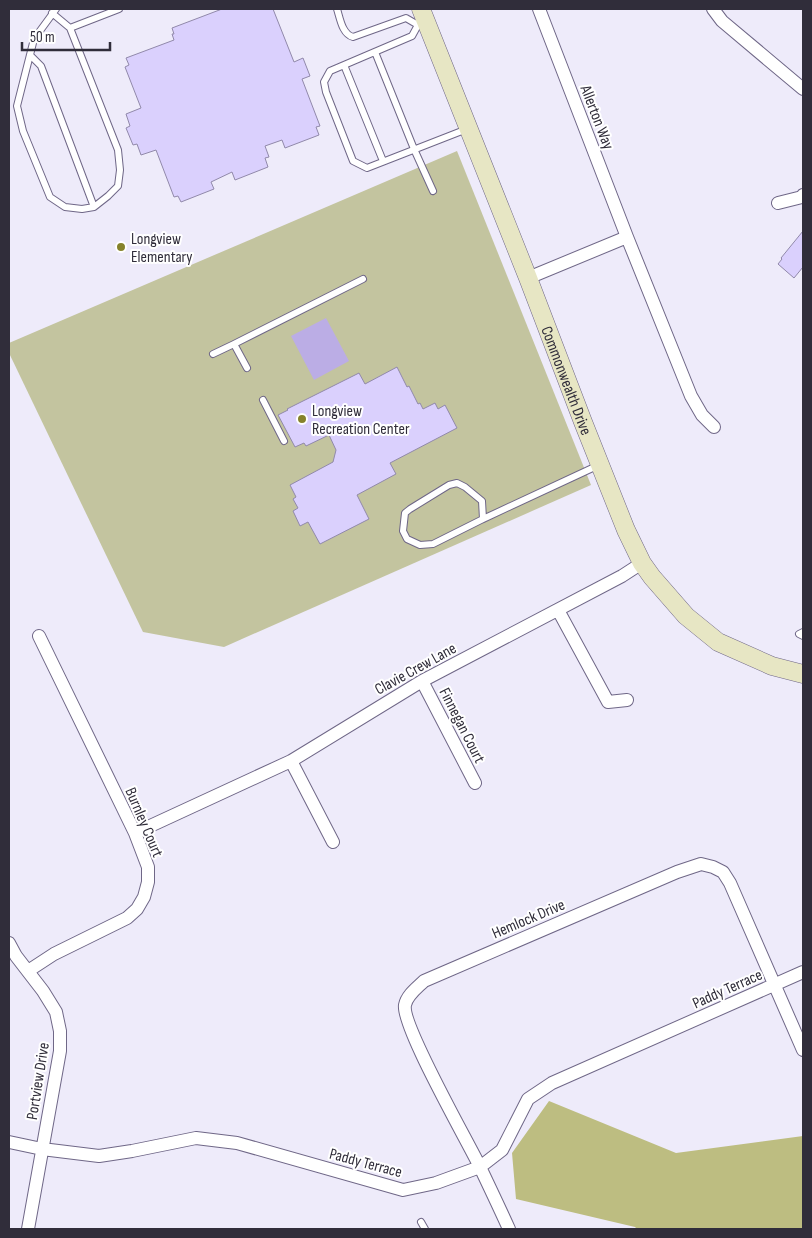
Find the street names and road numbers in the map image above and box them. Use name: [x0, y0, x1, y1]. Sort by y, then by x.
street label: Allerton Way: [575, 82, 618, 152]
street label: Commonwealth Drive: [536, 324, 595, 438]
street label: Clavie Crew Lane: [372, 639, 460, 699]
street label: Finnegan Court: [435, 685, 489, 767]
street label: Burnley Court: [120, 785, 167, 860]
street label: Hemlock Drive: [489, 896, 568, 943]
street label: Paddy Terrace: [690, 966, 766, 1013]
street label: Portview Drive: [23, 1041, 54, 1121]
street label: Paddy Terrace: [327, 1145, 404, 1182]

